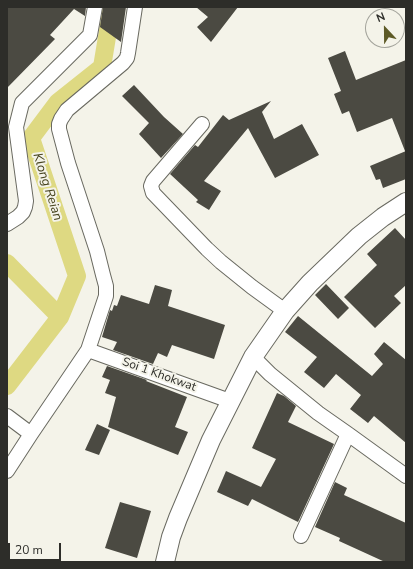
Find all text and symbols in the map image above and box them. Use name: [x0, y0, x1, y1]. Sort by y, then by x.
north arrow: [365, 8, 405, 48]
text: N: [374, 9, 387, 26]
water label: Klong Reian: [29, 151, 65, 223]
street label: Soi 1 Khokwat: [120, 355, 198, 395]
scale bar: [10, 535, 63, 561]
text: 20 m: [15, 542, 43, 558]

